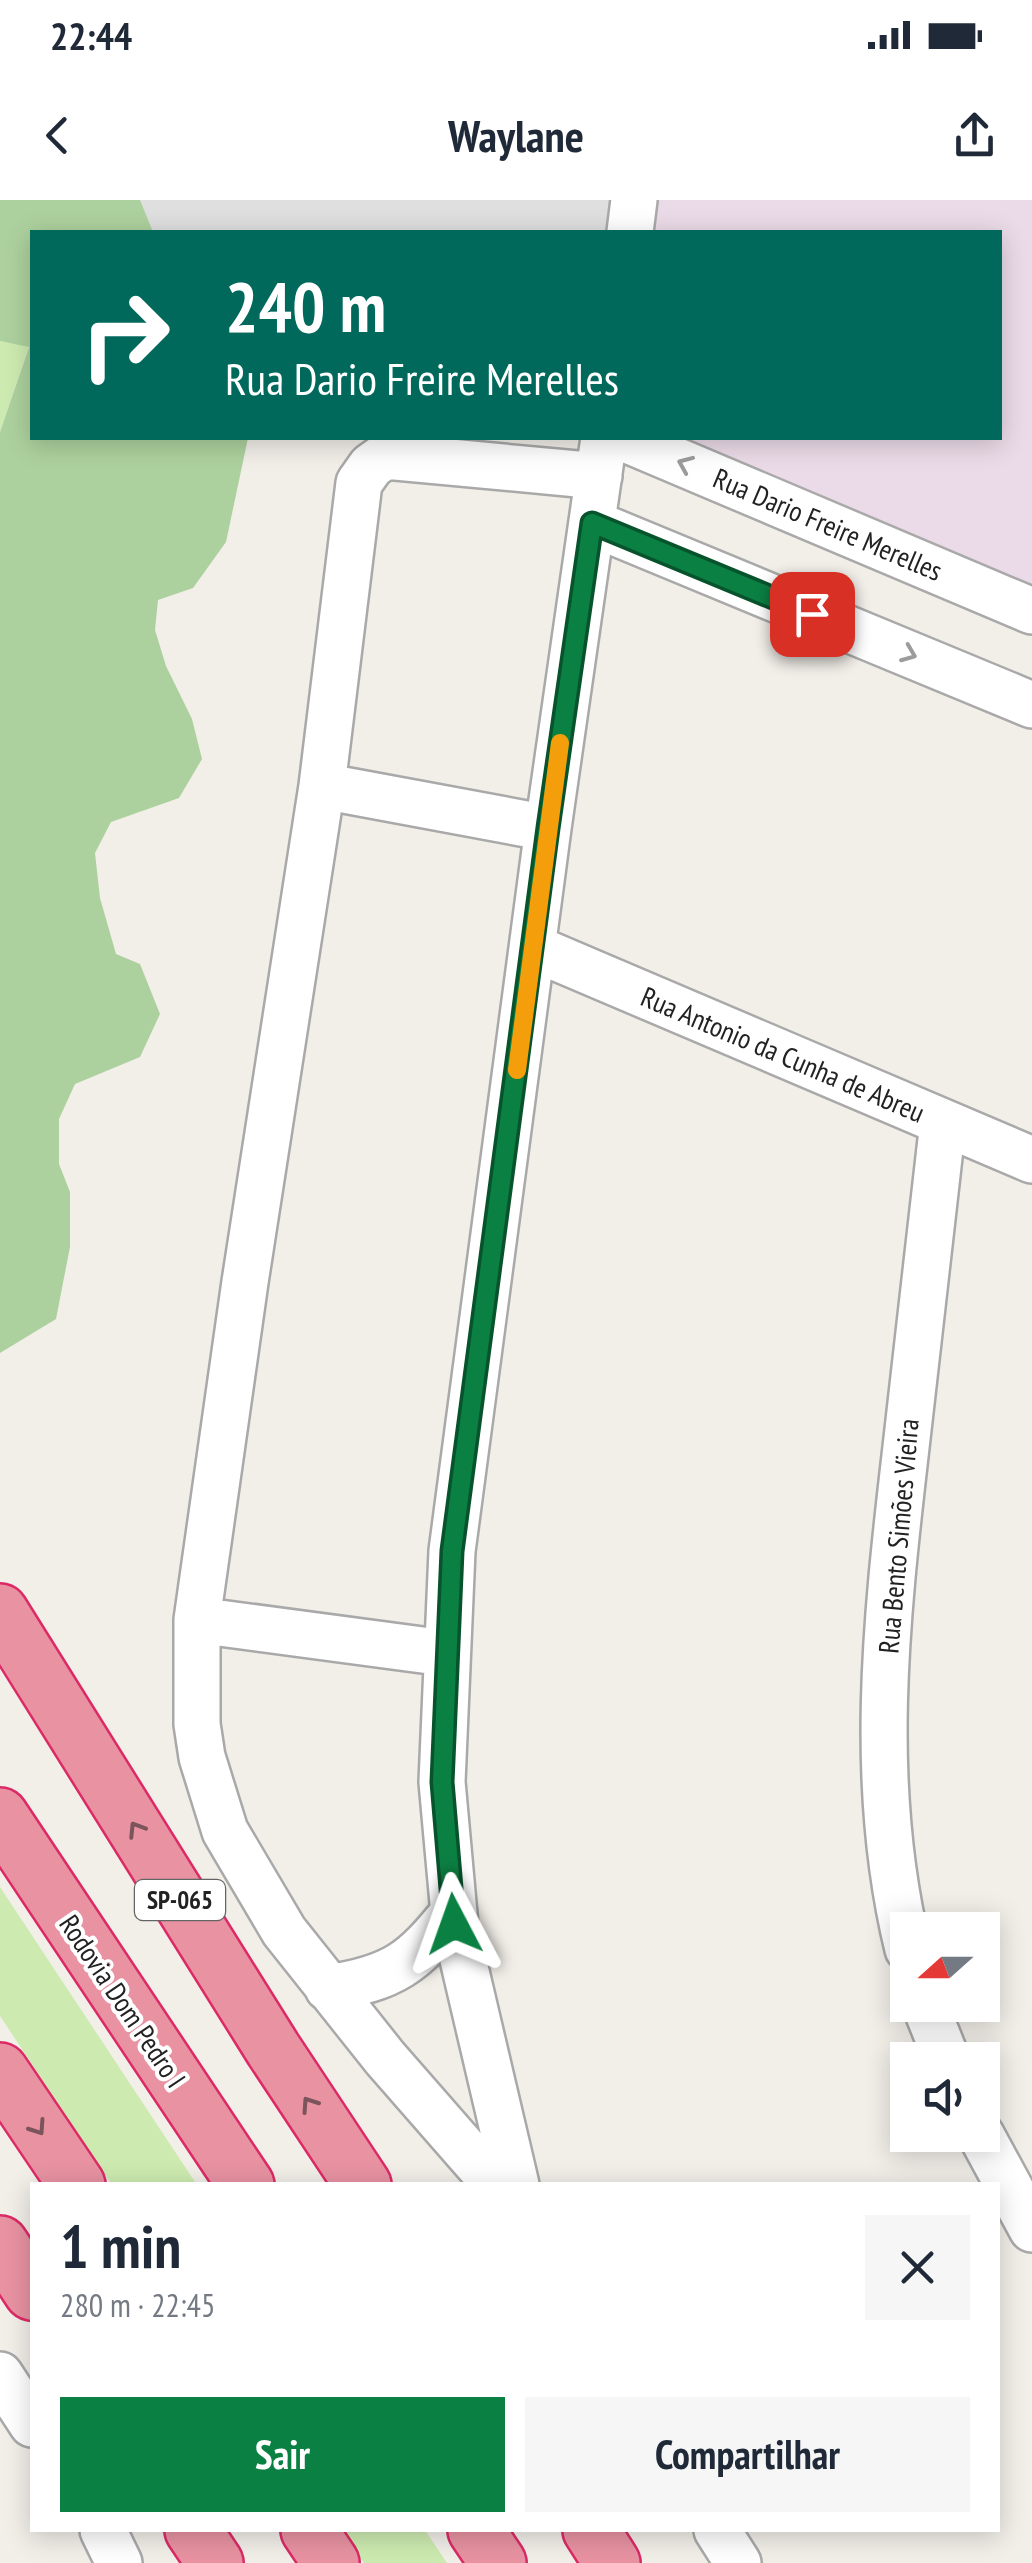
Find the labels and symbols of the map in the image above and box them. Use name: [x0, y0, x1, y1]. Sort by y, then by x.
one-way arrow: [677, 455, 695, 475]
street label: Rua Dario Freire Merelles: [708, 459, 948, 589]
pin: [770, 572, 855, 657]
one-way arrow: [898, 642, 916, 662]
street label: Rua Antonio da Cunha de Abreu: [636, 977, 930, 1131]
street label: Rua Bento Simões Vieira: [869, 1417, 927, 1655]
one-way arrow: [129, 1822, 148, 1840]
position arrow: [402, 1872, 506, 1976]
road number: SP-065: [135, 1880, 225, 1920]
street label: Rodovia Dom Pedro I: [51, 1907, 195, 2095]
north arrow: [890, 1912, 1000, 2022]
one-way arrow: [303, 2096, 322, 2114]
one-way arrow: [26, 2117, 45, 2135]

